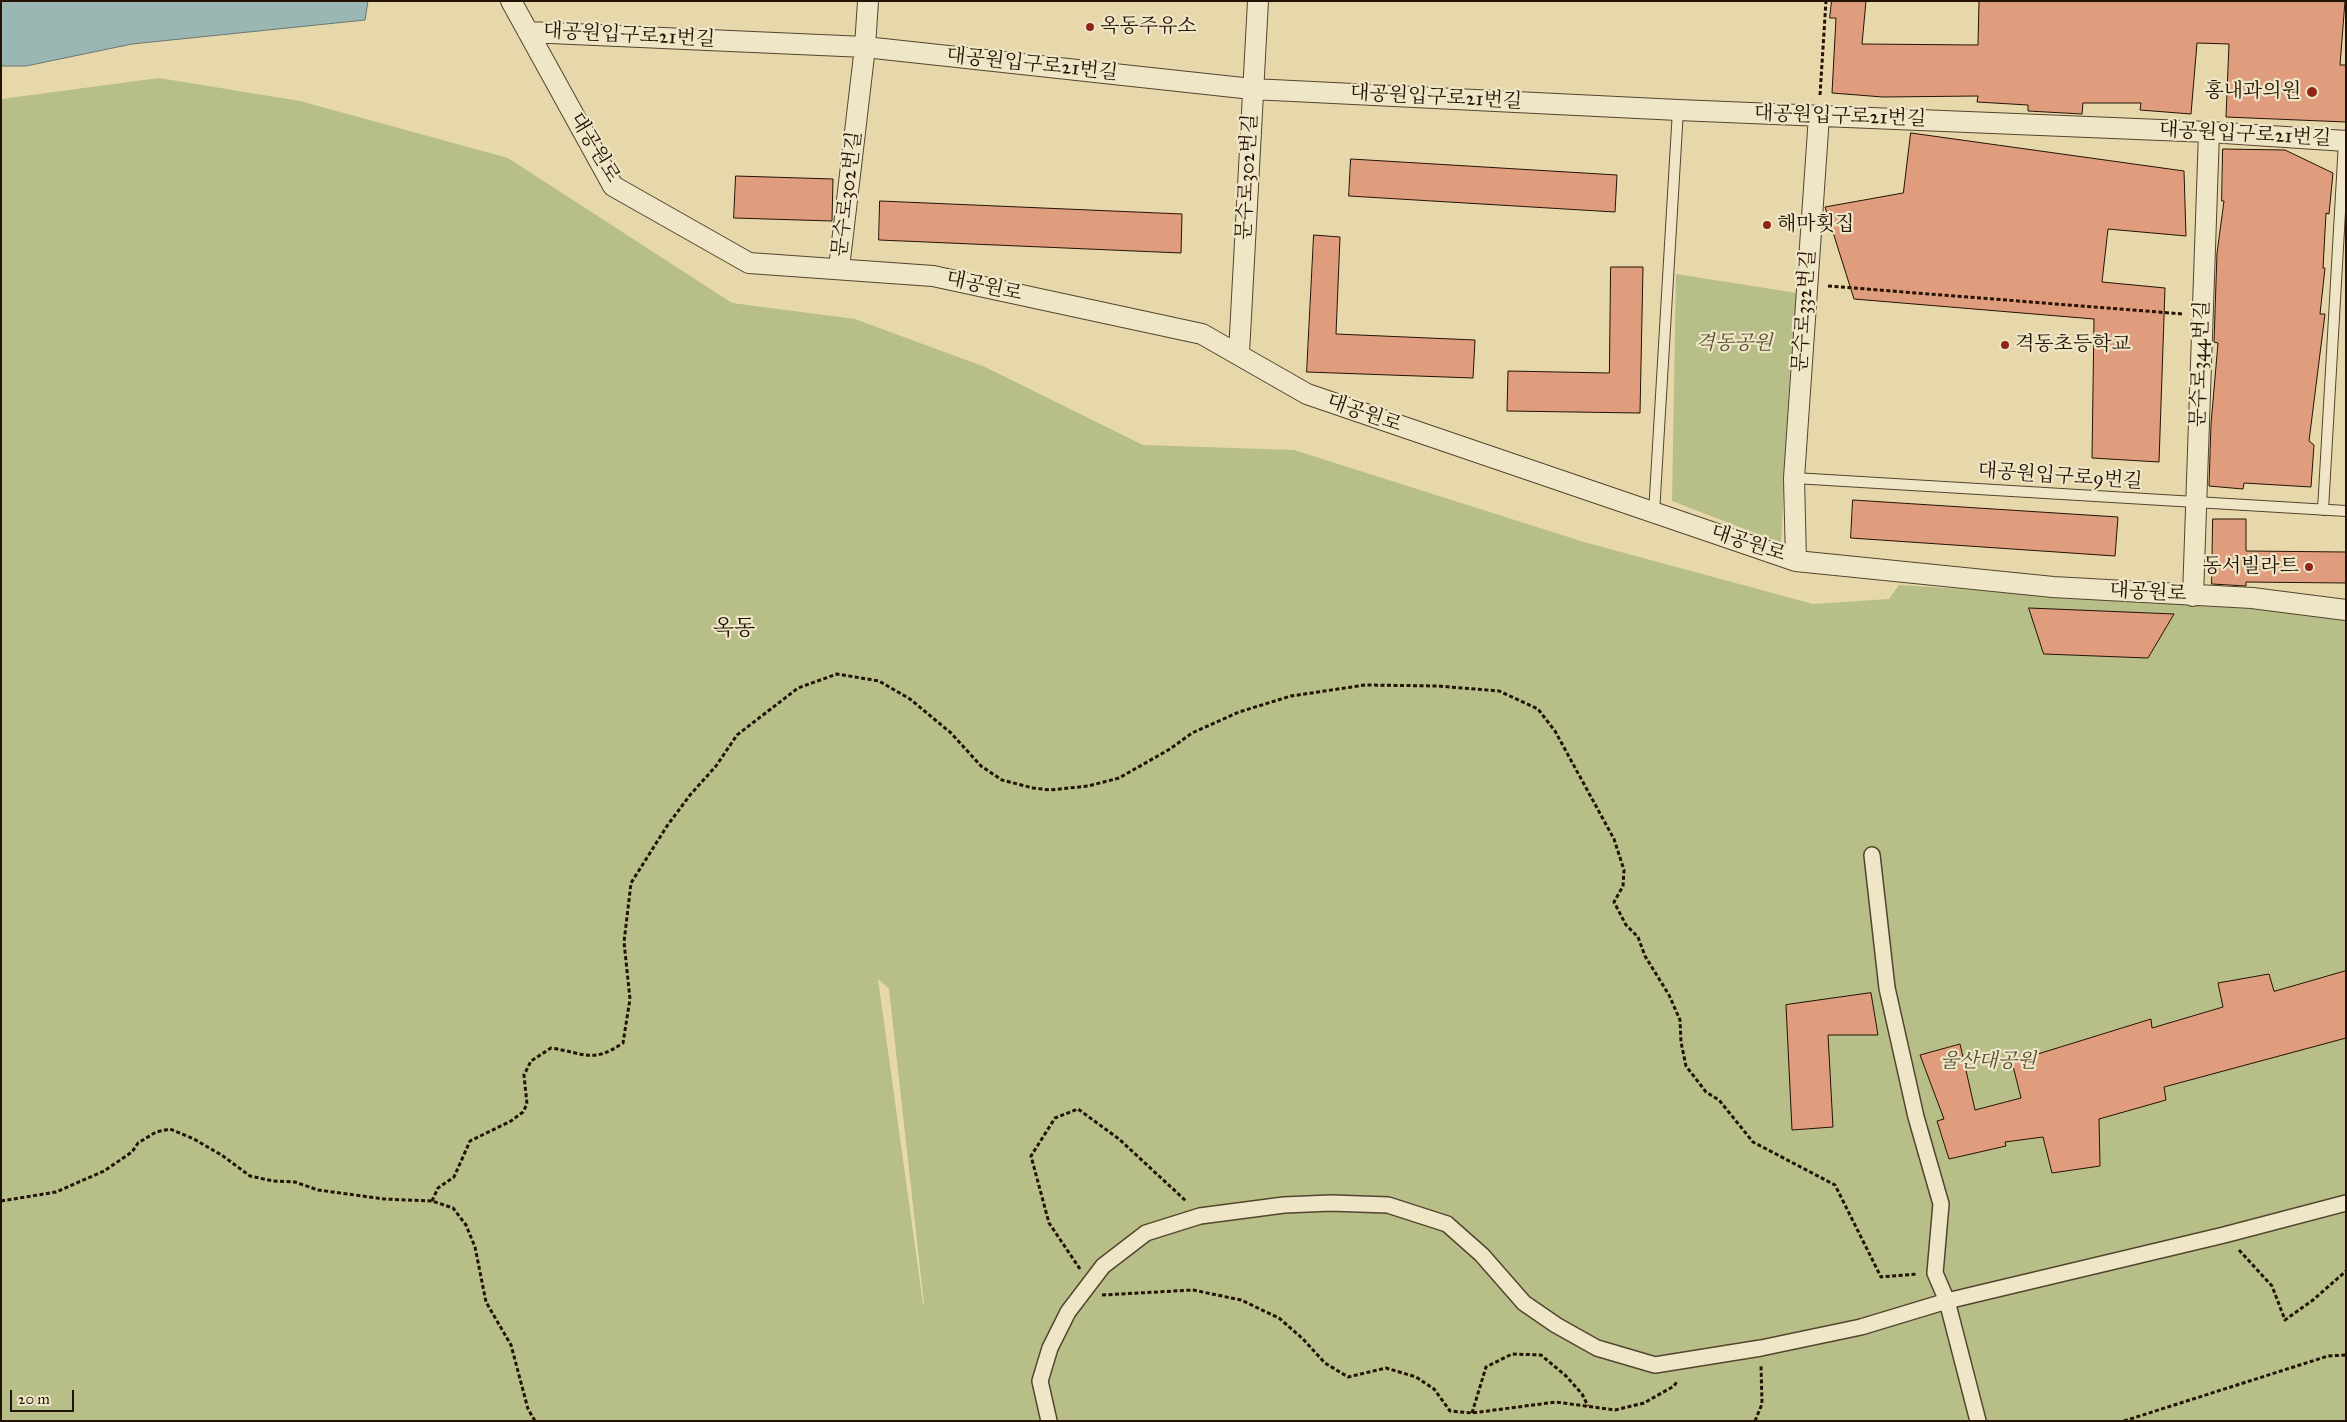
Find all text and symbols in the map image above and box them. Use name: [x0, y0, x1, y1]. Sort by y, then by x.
place label: 옥동주유소: [1100, 15, 1197, 39]
street label: 대공원입구로21번길: [542, 20, 716, 52]
marker: 옥동주유소: [1084, 21, 1096, 33]
street label: 대공원입구로21번길: [945, 44, 1119, 86]
place label: 홍내과의원: [2204, 80, 2301, 104]
street label: 대공원입구로21번길: [1349, 82, 1523, 114]
marker: 홍내과의원: [2305, 85, 2319, 99]
street label: 대공원입구로21번길: [1753, 102, 1927, 132]
street label: 대공원로: [564, 109, 624, 187]
street label: 문수로302번길: [1233, 113, 1263, 241]
street label: 대공원입구로21번길: [2158, 119, 2332, 151]
street label: 문수로302번길: [828, 130, 868, 258]
place label: 해마횟집: [1777, 213, 1854, 237]
marker: 해마횟집: [1761, 219, 1773, 231]
street label: 문수로332번길: [1789, 249, 1821, 373]
street label: 대공원로: [944, 267, 1024, 307]
street label: 문수로344번길: [2187, 300, 2215, 428]
park label: 격동공원: [1695, 332, 1773, 356]
place label: 격동초등학교: [2015, 333, 2131, 357]
marker: 격동초등학교: [1999, 339, 2011, 351]
street label: 대공원로: [1324, 390, 1404, 438]
street label: 대공원입구로9번길: [1977, 459, 2143, 495]
street label: 대공원로: [1708, 521, 1788, 567]
place label: 동서빌라트: [2202, 555, 2299, 579]
marker: 동서빌라트: [2303, 561, 2315, 573]
street label: 대공원로: [2109, 579, 2187, 607]
district label: 옥동: [713, 617, 755, 643]
park label: 울산대공원: [1940, 1050, 2036, 1074]
scale bar: [12, 1380, 76, 1412]
text: 20 m: [18, 1390, 50, 1408]

